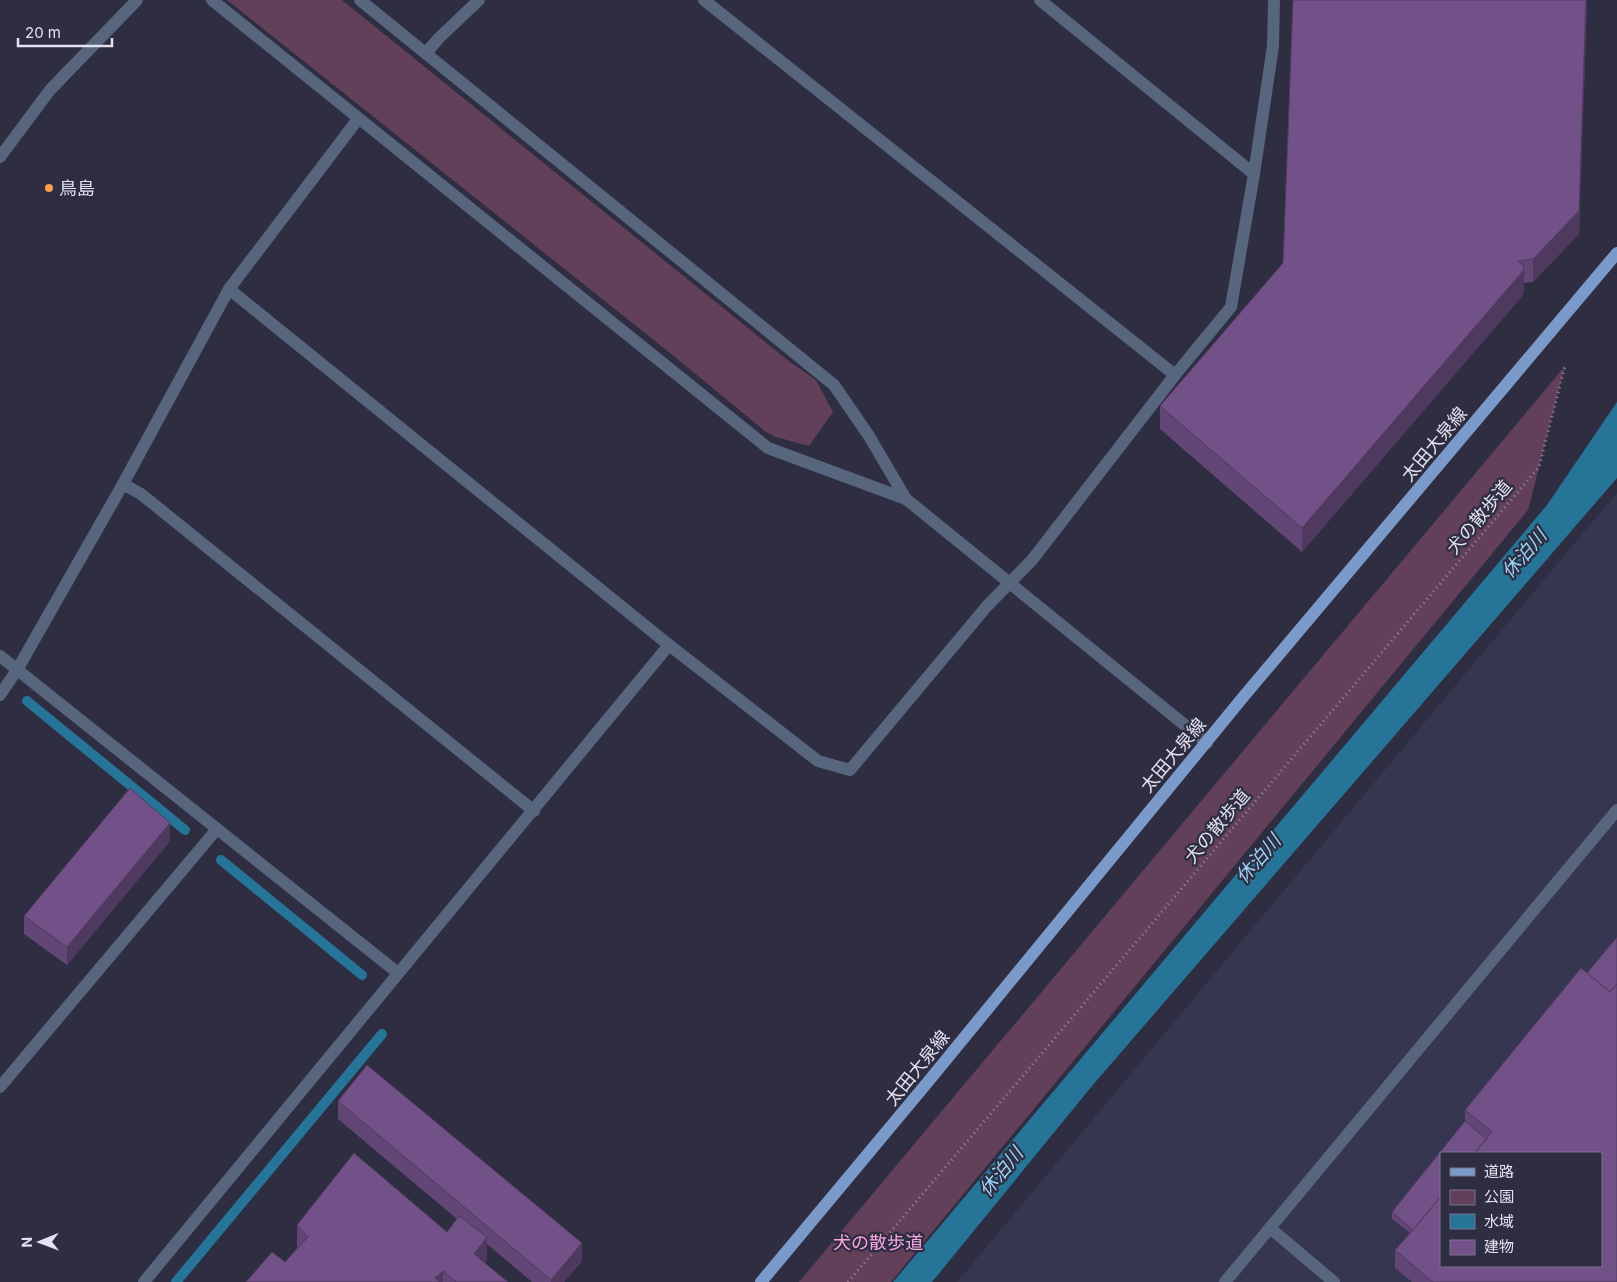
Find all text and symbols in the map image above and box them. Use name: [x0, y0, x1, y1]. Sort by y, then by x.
scale bar: [18, 15, 111, 47]
text: 20 m: [25, 23, 61, 42]
place label: 鳥島: [59, 178, 95, 199]
marker: 鳥島: [43, 182, 55, 194]
street label: 太田大泉線: [1397, 403, 1471, 485]
street label: 犬の散歩道: [1442, 476, 1516, 558]
water label: 休泊川: [1497, 523, 1553, 583]
street label: 太田大泉線: [1136, 714, 1210, 796]
street label: 犬の散歩道: [1180, 785, 1254, 867]
water label: 休泊川: [1231, 828, 1287, 888]
street label: 太田大泉線: [881, 1026, 953, 1110]
water label: 休泊川: [974, 1141, 1029, 1201]
legend: [1440, 1152, 1602, 1267]
text: 道路: [1484, 1162, 1514, 1181]
text: 公園: [1484, 1187, 1514, 1206]
text: 水域: [1484, 1212, 1514, 1231]
north arrow: [15, 1217, 65, 1267]
park label: 犬の散歩道: [833, 1232, 923, 1253]
text: N: [18, 1237, 35, 1248]
text: 建物: [1484, 1237, 1514, 1256]

